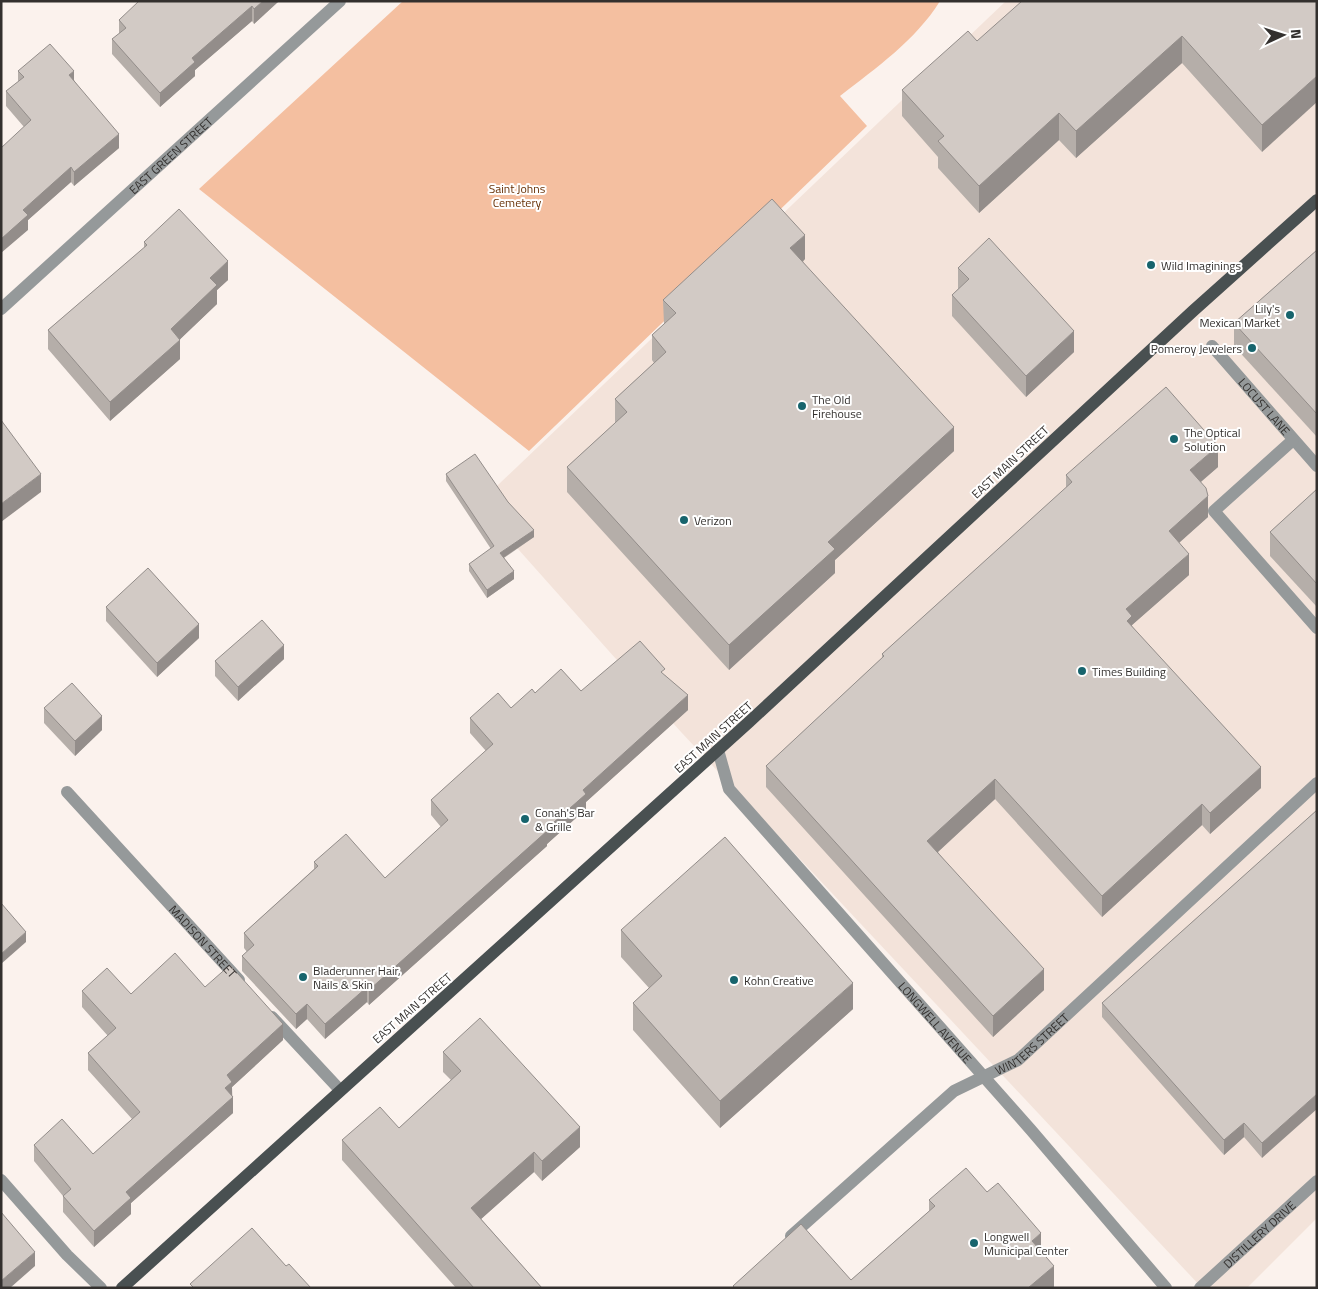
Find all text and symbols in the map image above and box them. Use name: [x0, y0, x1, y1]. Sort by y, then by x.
north arrow: [1258, 10, 1308, 60]
text: N: [1286, 28, 1307, 40]
street label: EAST GREEN STREET: [124, 111, 217, 198]
park label: Saint Johns Cemetery: [489, 179, 546, 212]
place label: Wild Imaginings: [1161, 256, 1241, 275]
marker: Wild Imaginings: [1145, 259, 1157, 271]
place label: Lily's Mexican Market: [1200, 299, 1281, 332]
marker: Lily's Mexican Market: [1284, 309, 1296, 321]
place label: Pomeroy Jewelers: [1151, 339, 1242, 358]
marker: Pomeroy Jewelers: [1246, 342, 1258, 354]
street label: LOCUST LANE: [1234, 373, 1295, 439]
place label: The Old Firehouse: [812, 390, 862, 423]
marker: The Old Firehouse: [796, 400, 808, 412]
street label: EAST MAIN STREET: [967, 421, 1054, 503]
place label: The Optical Solution: [1184, 423, 1241, 456]
marker: The Optical Solution: [1168, 433, 1180, 445]
place label: Verizon: [694, 511, 732, 530]
marker: Verizon: [678, 514, 690, 526]
place label: Times Building: [1092, 662, 1166, 681]
marker: Times Building: [1076, 665, 1088, 677]
street label: EAST MAIN STREET: [670, 696, 757, 777]
place label: Conah's Bar & Grille: [535, 803, 595, 836]
marker: Conah's Bar & Grille: [519, 813, 531, 825]
street label: MADISON STREET: [165, 900, 242, 982]
place label: Bladerunner Hair, Nails & Skin: [313, 961, 401, 994]
street label: EAST MAIN STREET: [368, 968, 456, 1048]
marker: Bladerunner Hair, Nails & Skin: [297, 971, 309, 983]
place label: Kohn Creative: [744, 971, 814, 990]
marker: Kohn Creative: [728, 974, 740, 986]
street label: LONGWELL AVENUE: [894, 977, 977, 1067]
street label: WINTERS STREET: [992, 1008, 1074, 1079]
street label: DISTILLERY DRIVE: [1218, 1196, 1300, 1272]
place label: Longwell Municipal Center: [984, 1227, 1068, 1260]
marker: Longwell Municipal Center: [968, 1237, 980, 1249]

